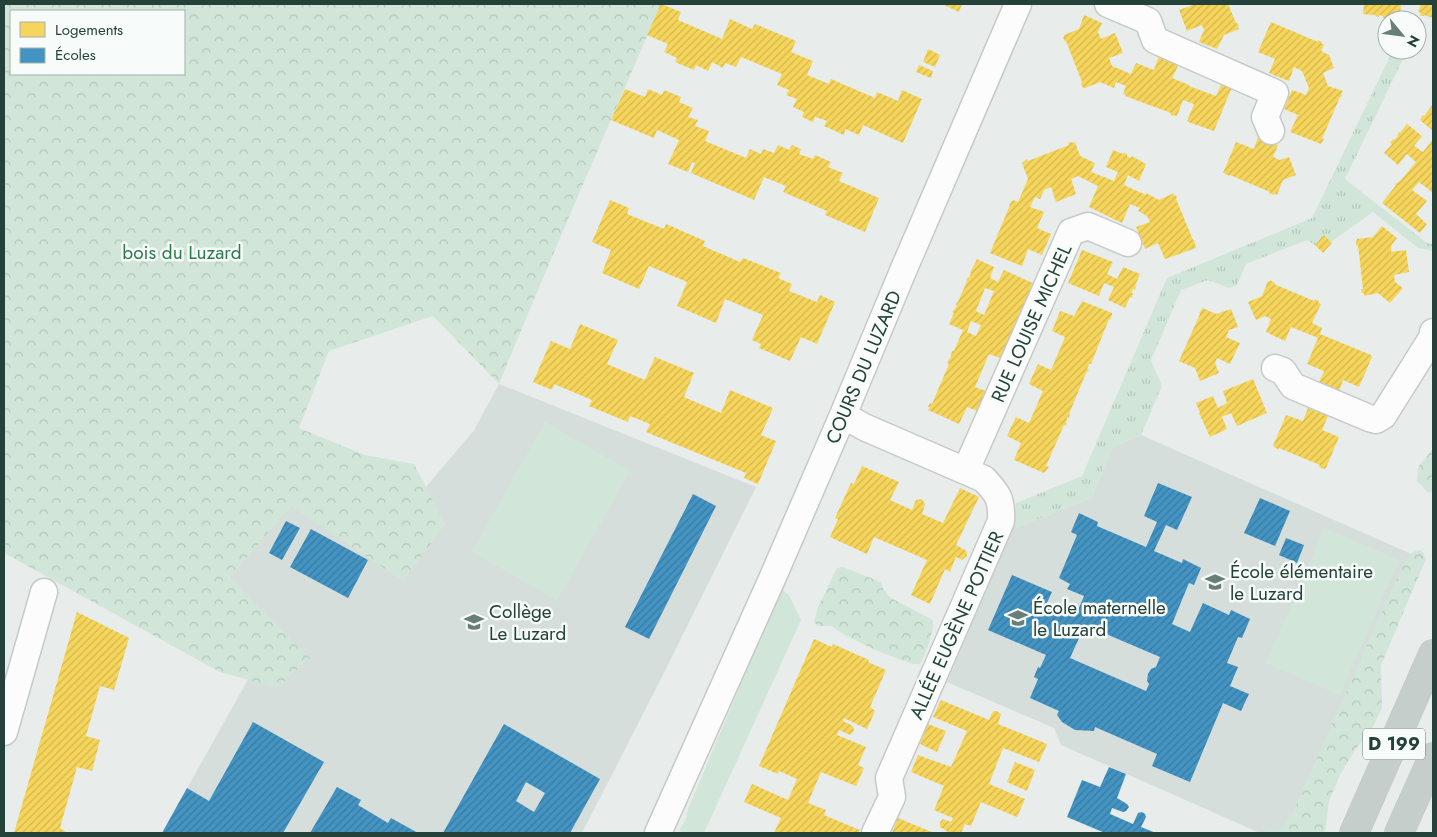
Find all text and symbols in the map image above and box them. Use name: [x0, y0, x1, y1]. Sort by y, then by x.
legend: [10, 10, 185, 75]
north arrow: [1377, 10, 1427, 60]
text: Logements: [55, 19, 123, 41]
text: N: [1402, 32, 1425, 51]
text: Écoles: [55, 44, 96, 66]
park label: bois du Luzard: [122, 239, 242, 266]
street label: RUE LOUISE MICHEL: [984, 239, 1079, 407]
street label: COURS DU LUZARD: [819, 286, 908, 448]
street label: ALLÉE EUGÈNE POTTIER: [903, 526, 1010, 724]
place label: École élémentaire le Luzard: [1230, 558, 1373, 607]
school or university icon: École élémentaire le Luzard: [1204, 571, 1226, 593]
place label: École maternelle le Luzard: [1033, 594, 1166, 643]
place label: Collège Le Luzard: [489, 598, 566, 647]
school or university icon: École maternelle le Luzard: [1007, 607, 1029, 629]
school or university icon: Collège Le Luzard: [463, 611, 485, 633]
road number: D 199: [1363, 729, 1425, 760]

